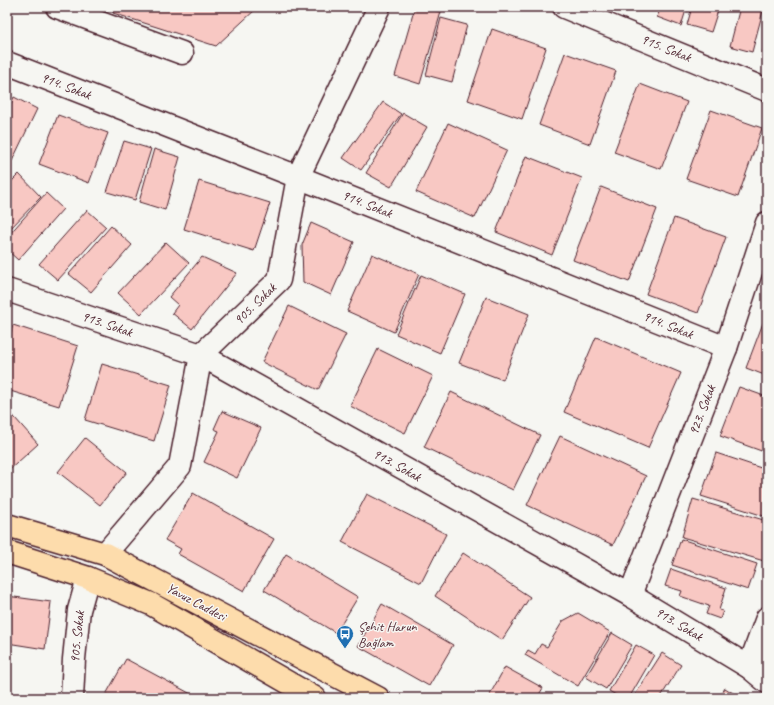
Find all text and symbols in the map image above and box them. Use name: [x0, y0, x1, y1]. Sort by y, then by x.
street label: 915. Sokak: [638, 30, 694, 66]
street label: 914. Sokak: [38, 69, 94, 104]
street label: 914. Sokak: [339, 186, 395, 222]
street label: 905. Sokak: [230, 279, 280, 328]
street label: 913. Sokak: [79, 307, 135, 341]
street label: 914. Sokak: [640, 307, 696, 343]
street label: 923. Sokak: [685, 382, 720, 438]
street label: 913. Sokak: [370, 445, 425, 486]
street label: Yavuz Caddesi: [163, 579, 231, 626]
street label: 913. Sokak: [652, 603, 707, 645]
street label: 905. Sokak: [66, 609, 88, 664]
place label: Şehit Harun Bağlam: [358, 618, 417, 651]
bus stop icon: Şehit Harun Bağlam: [335, 624, 355, 649]

